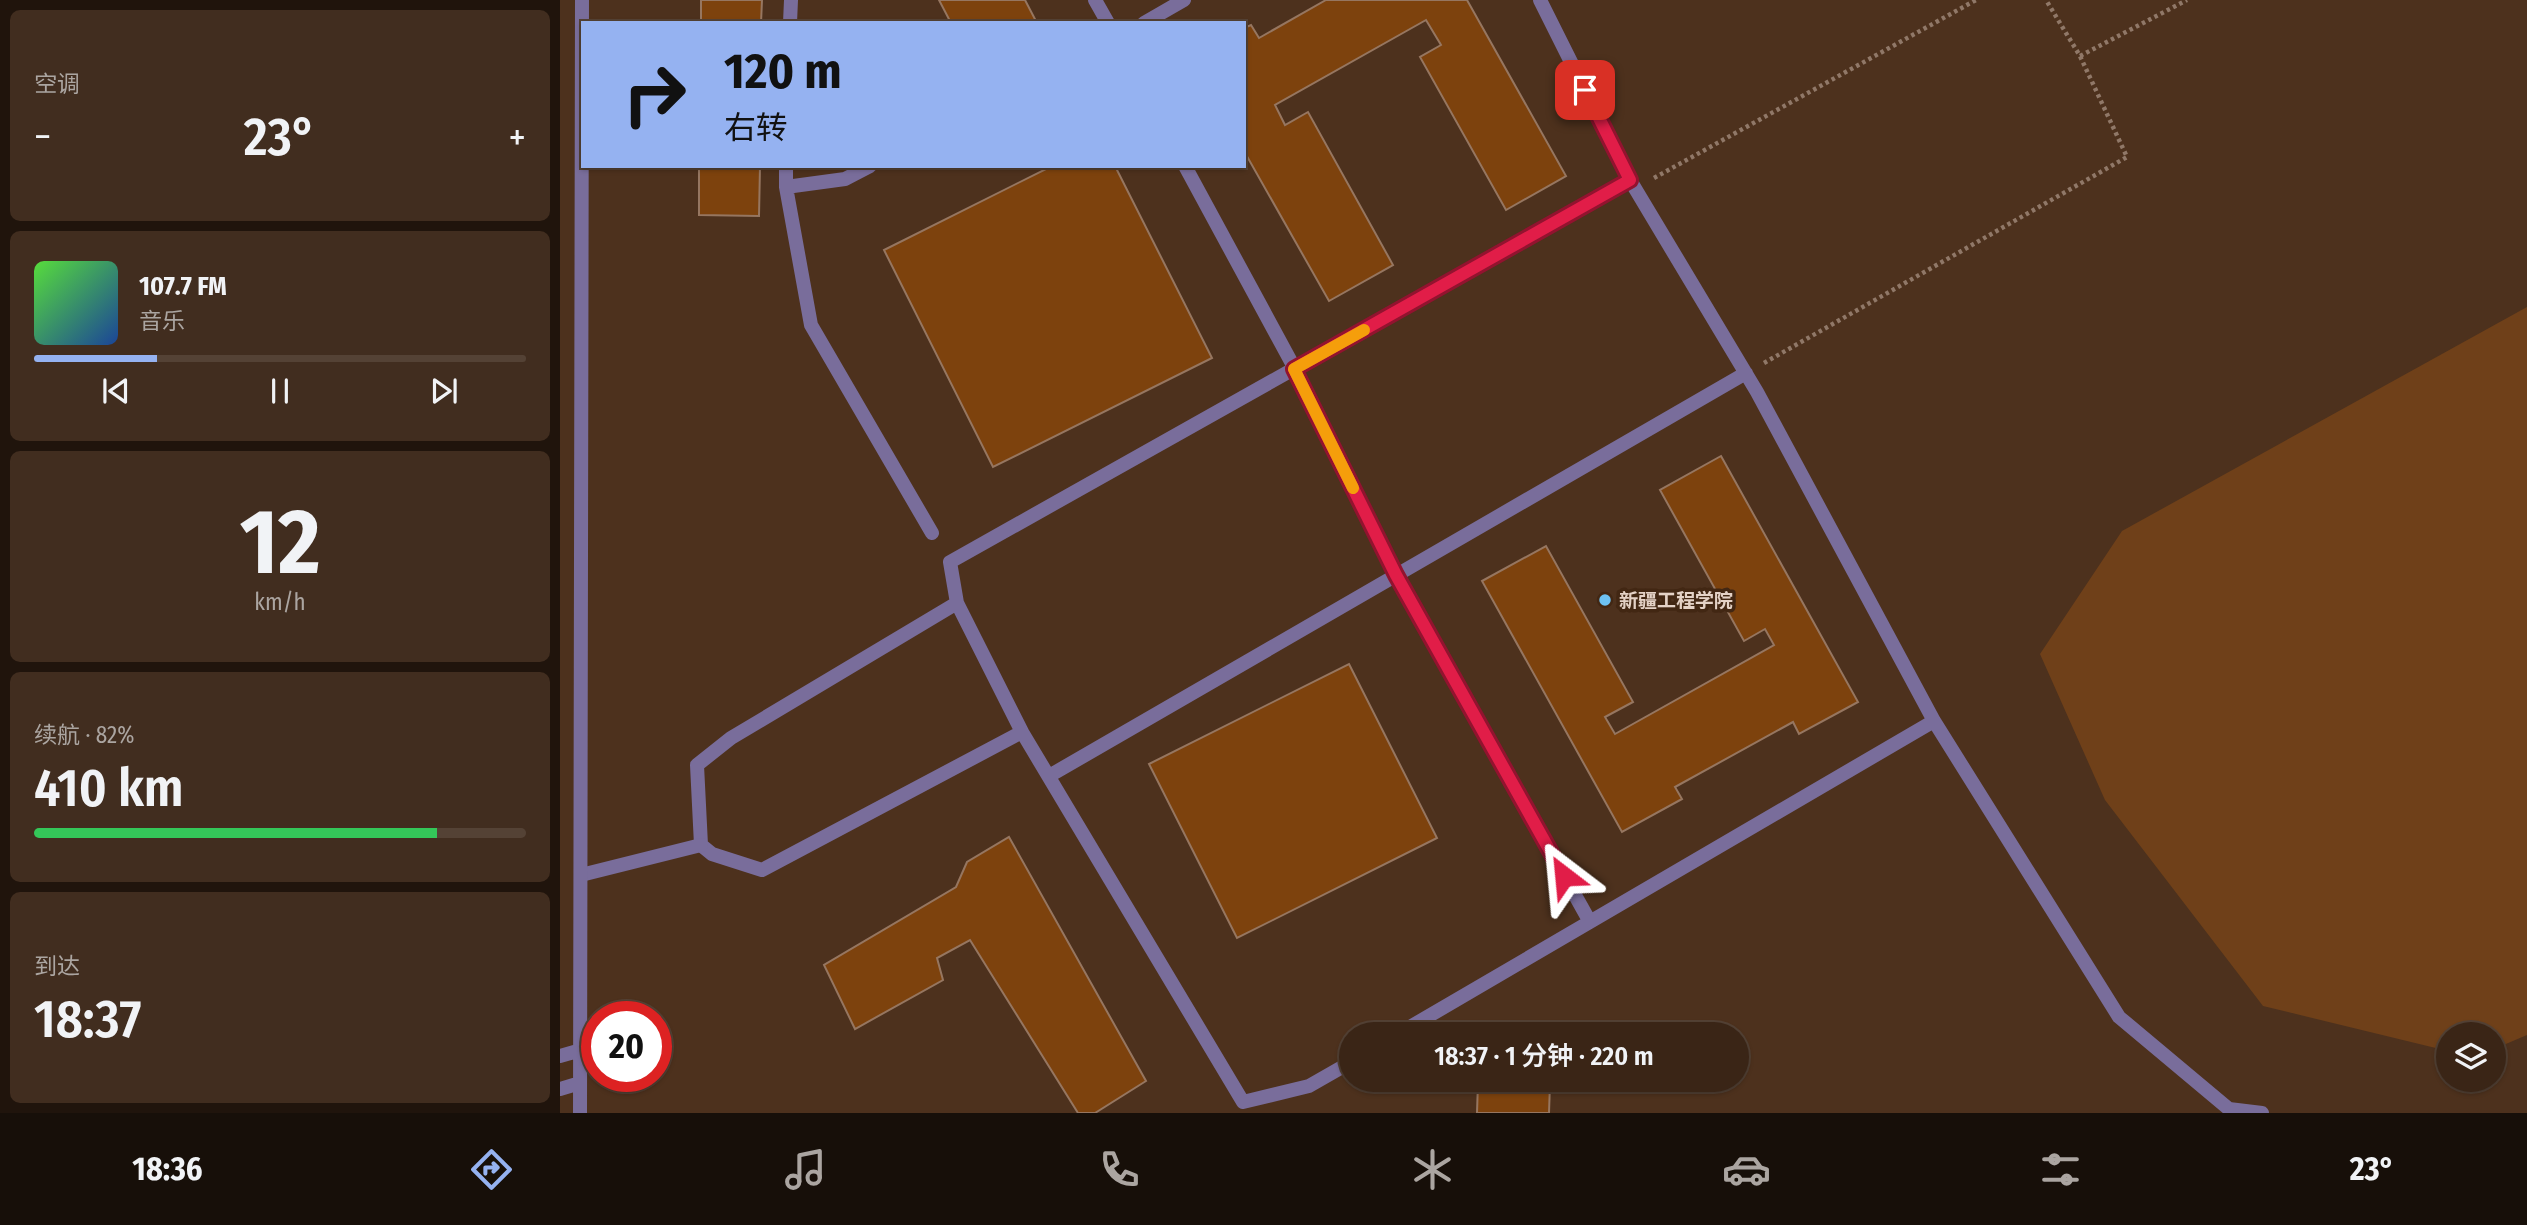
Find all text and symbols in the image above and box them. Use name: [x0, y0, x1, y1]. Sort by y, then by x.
text: 120 m: [724, 42, 842, 101]
icon: right: [609, 49, 700, 140]
pin: [1555, 60, 1615, 120]
text: 空调: [34, 70, 80, 98]
icon: arrive: [1566, 71, 1604, 109]
text: 23°: [244, 106, 316, 169]
text: 右转: [724, 109, 788, 147]
text: −: [34, 114, 51, 160]
text: +: [509, 114, 526, 160]
text: 107.7 FM: [139, 271, 227, 302]
text: 音乐: [139, 307, 185, 335]
icon: previous: [97, 372, 135, 410]
icon: pause: [261, 372, 299, 410]
icon: next: [425, 372, 463, 410]
text: 12: [240, 488, 320, 597]
text: km/h: [254, 588, 306, 616]
place label: 新疆工程学院: [1619, 589, 1733, 612]
marker: 新疆工程学院: [1597, 592, 1613, 608]
text: 续航 · 82%: [34, 721, 134, 749]
text: 410 km: [34, 757, 184, 820]
position arrow: [1527, 839, 1601, 913]
text: 到达: [34, 952, 80, 980]
text: 18:37: [34, 988, 141, 1051]
speed limit sign: 20: [581, 1001, 672, 1092]
map controls: [2436, 1022, 2506, 1092]
button: layers: [2436, 1022, 2506, 1092]
text: 18:37 · 1 分钟 · 220 m: [1434, 1041, 1654, 1072]
icon: directions: [467, 1145, 516, 1194]
icon: music: [781, 1145, 830, 1194]
icon: phone: [1095, 1145, 1144, 1194]
icon: climate: [1408, 1145, 1457, 1194]
icon: car: [1722, 1145, 1771, 1194]
icon: filters: [2036, 1145, 2085, 1194]
text: 18:36: [132, 1150, 203, 1188]
text: 23°: [2350, 1150, 2395, 1188]

